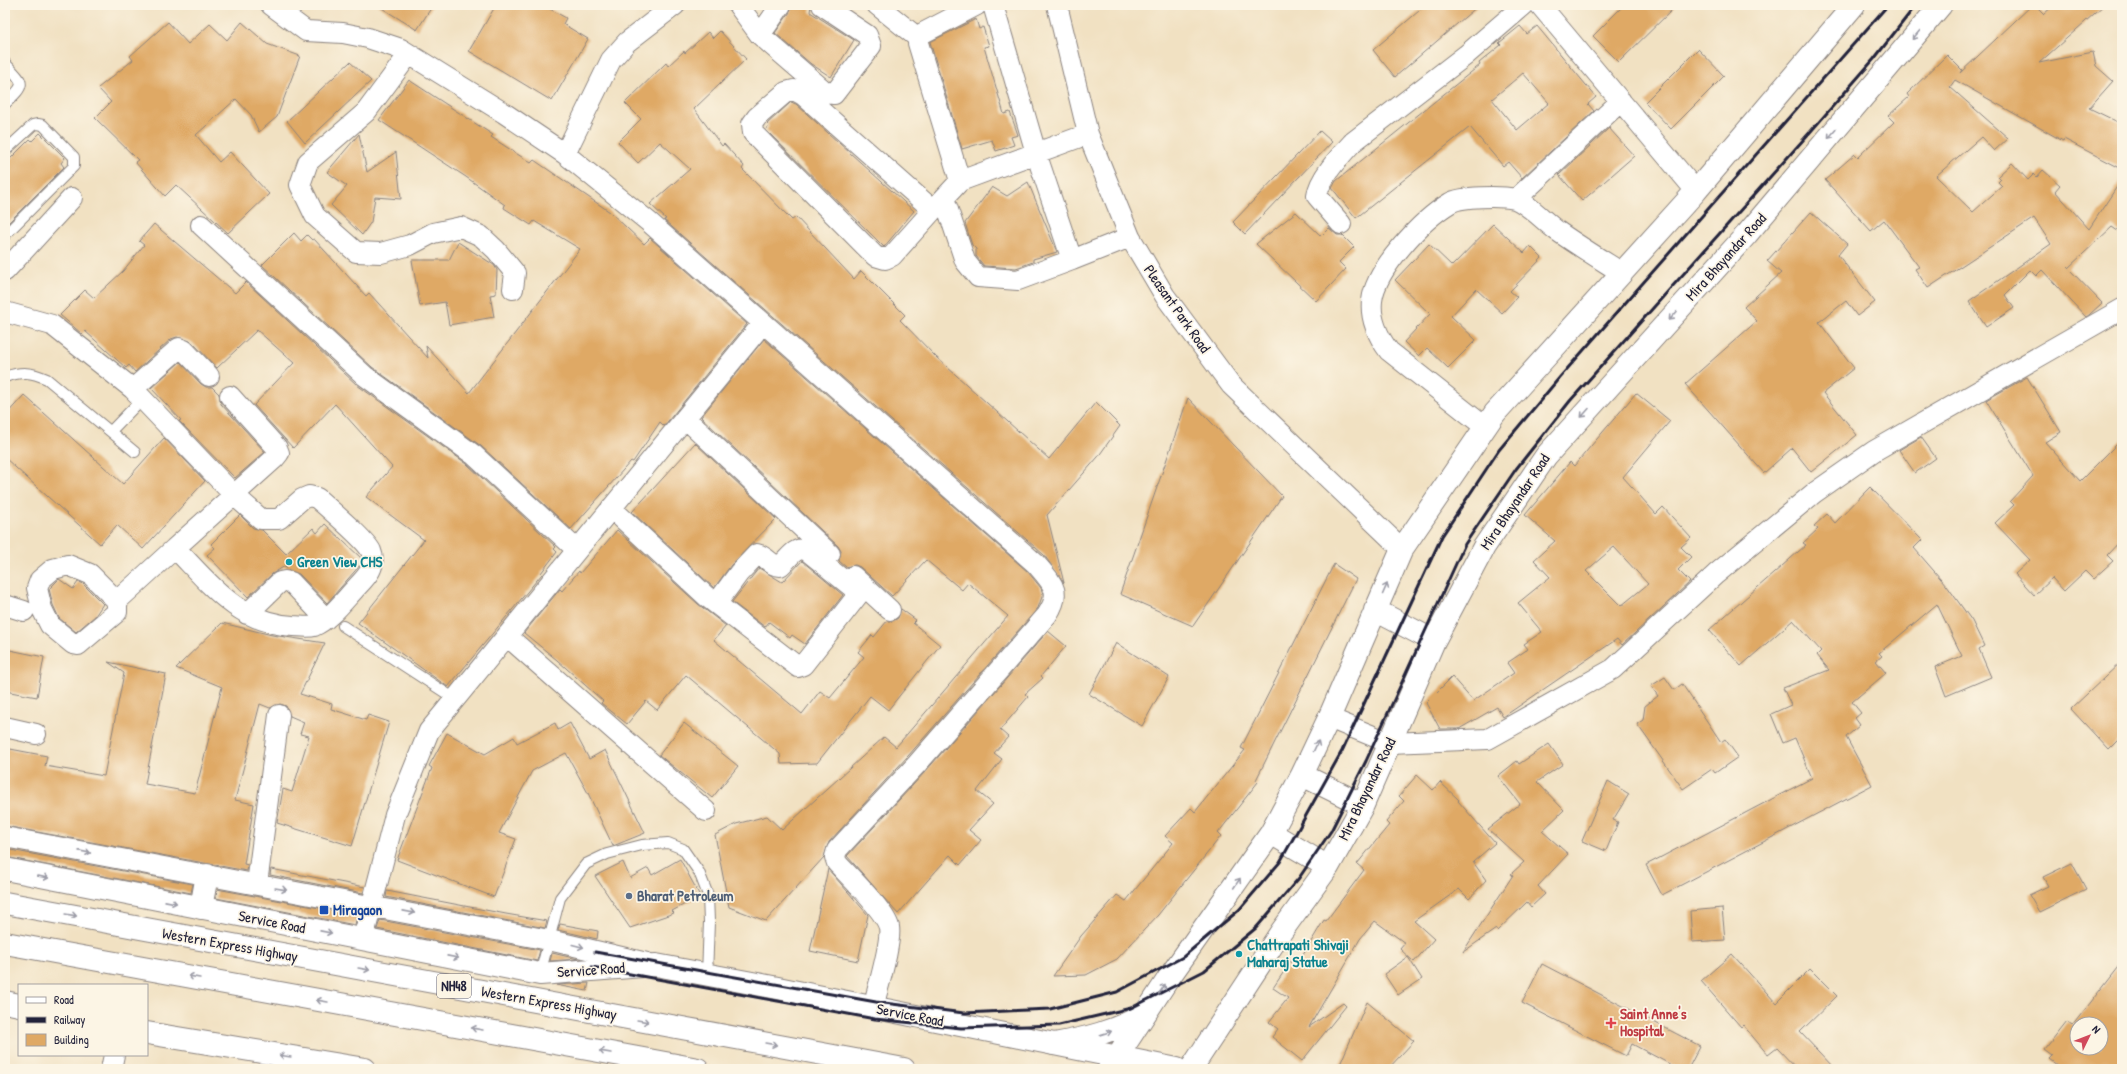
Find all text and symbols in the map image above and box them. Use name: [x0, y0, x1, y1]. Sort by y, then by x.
one-way arrow: [1911, 29, 1920, 40]
one-way arrow: [1827, 129, 1836, 139]
street label: Mira Bhayandar Road: [1680, 208, 1771, 305]
street label: Pleasant Park Road: [1139, 260, 1216, 357]
one-way arrow: [1668, 311, 1677, 321]
one-way arrow: [1581, 407, 1590, 418]
street label: Mira Bhayandar Road: [1475, 449, 1555, 554]
place label: Green View CHS: [297, 551, 383, 572]
marker: Green View CHS: [284, 557, 294, 567]
one-way arrow: [1381, 583, 1389, 595]
street label: Mira Bhayandar Road: [1333, 734, 1401, 844]
one-way arrow: [1313, 741, 1320, 753]
one-way arrow: [78, 848, 91, 856]
one-way arrow: [36, 873, 49, 881]
one-way arrow: [1233, 878, 1241, 889]
one-way arrow: [274, 885, 287, 893]
place label: Bharat Petroleum: [637, 885, 733, 906]
marker: Bharat Petroleum: [624, 891, 634, 901]
one-way arrow: [164, 898, 177, 906]
place label: Miragaon: [333, 899, 383, 921]
marker: Miragaon: [318, 904, 330, 916]
street label: Service Road: [237, 905, 308, 938]
one-way arrow: [402, 909, 415, 917]
one-way arrow: [64, 911, 77, 919]
street label: Western Express Highway: [161, 922, 299, 967]
one-way arrow: [319, 929, 332, 937]
place label: Chattrapati Shivaji Maharaj Statue: [1247, 934, 1349, 972]
one-way arrow: [571, 943, 584, 951]
marker: Chattrapati Shivaji Maharaj Statue: [1234, 949, 1244, 959]
one-way arrow: [447, 954, 460, 962]
street label: Service Road: [556, 957, 626, 982]
one-way arrow: [357, 965, 370, 973]
one-way arrow: [188, 973, 201, 981]
road number: NH48: [437, 974, 471, 998]
street label: Western Express Highway: [480, 980, 618, 1025]
legend: [18, 984, 148, 1056]
one-way arrow: [1158, 984, 1166, 995]
text: Road: [54, 991, 74, 1008]
one-way arrow: [315, 996, 328, 1004]
street label: Service Road: [875, 998, 946, 1031]
place label: Saint Anne's Hospital: [1620, 1003, 1687, 1042]
text: Railway: [54, 1011, 85, 1028]
north arrow: [2069, 1016, 2109, 1056]
one-way arrow: [636, 1017, 649, 1025]
marker: Saint Anne's Hospital: [1605, 1017, 1617, 1029]
text: N: [2089, 1022, 2104, 1036]
one-way arrow: [471, 1025, 484, 1033]
one-way arrow: [1099, 1029, 1112, 1036]
text: Building: [54, 1031, 89, 1048]
one-way arrow: [764, 1041, 777, 1049]
one-way arrow: [599, 1048, 612, 1056]
one-way arrow: [279, 1052, 292, 1060]

